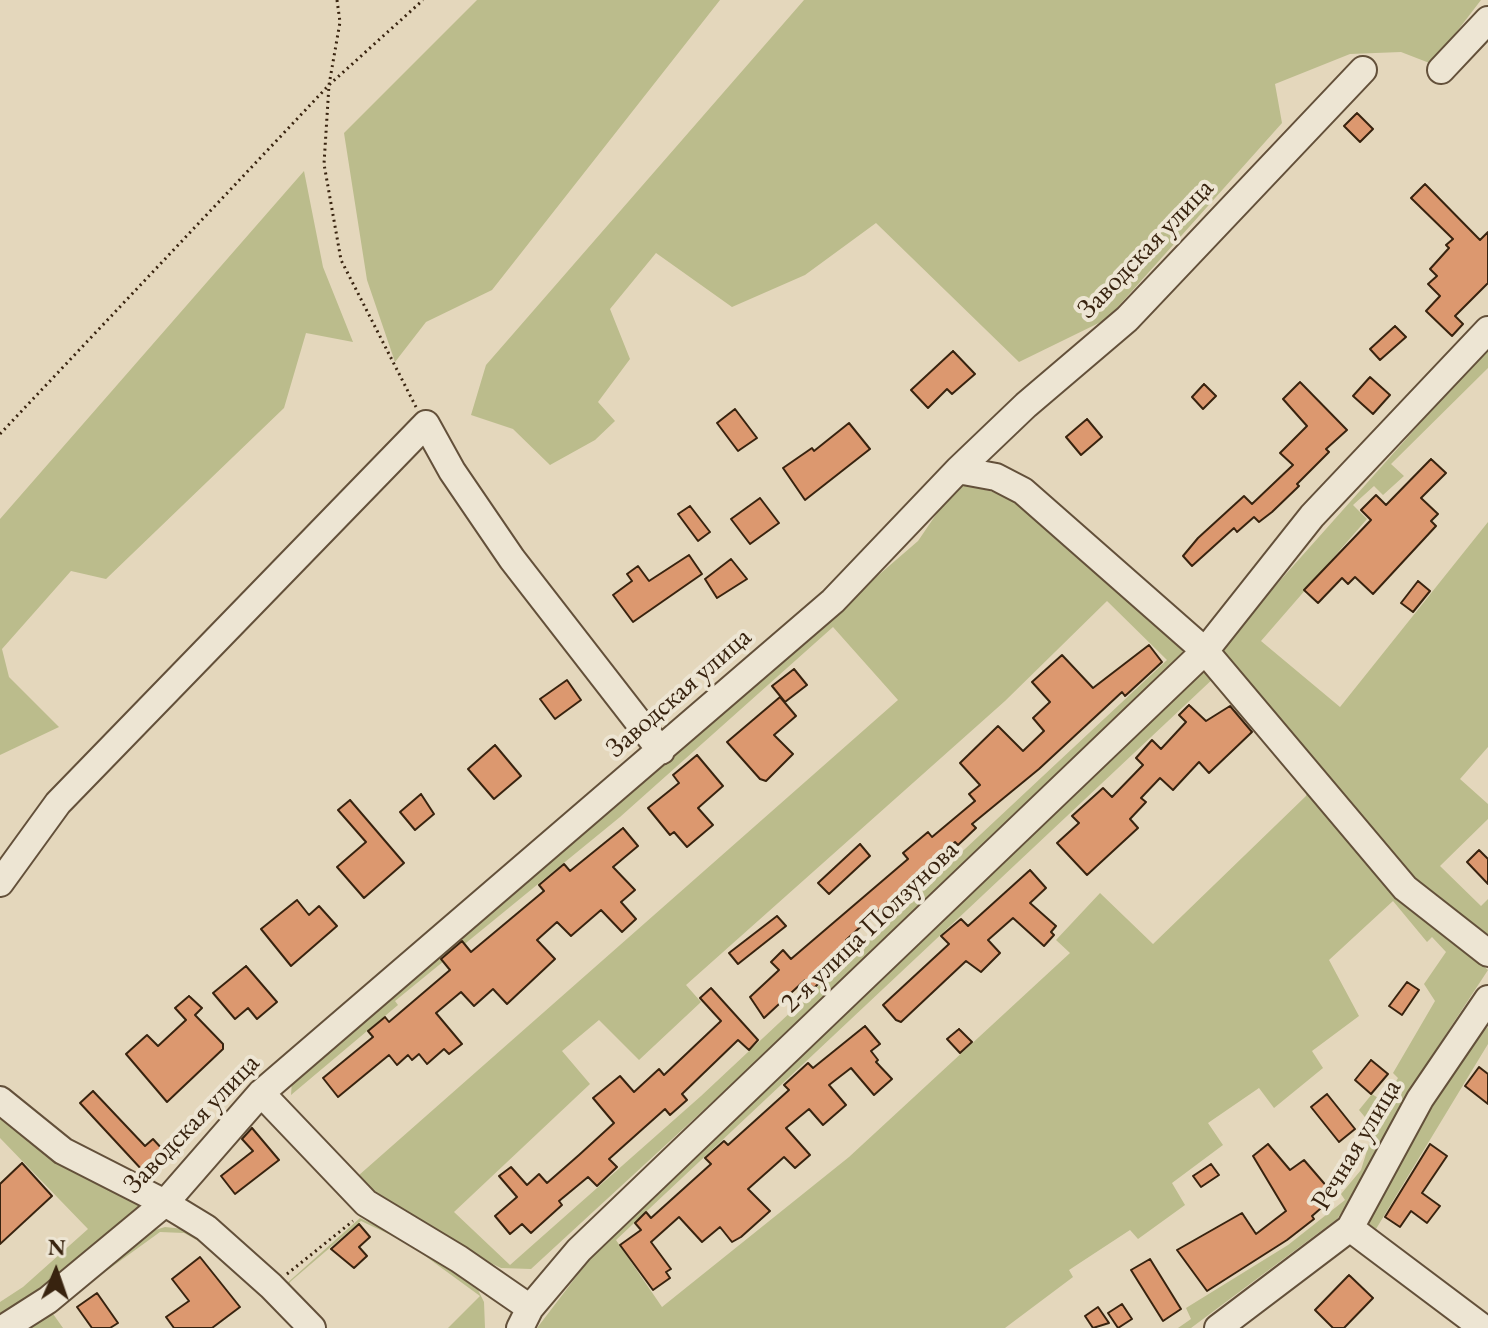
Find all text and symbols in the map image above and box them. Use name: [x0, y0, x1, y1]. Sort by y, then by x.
street label: Заводская улица: [1071, 172, 1221, 326]
street label: Заводская улица: [599, 621, 759, 765]
street label: 2-я улица Ползунова: [774, 834, 966, 1020]
street label: Заводская улица: [117, 1047, 267, 1201]
street label: Речная улица: [1305, 1073, 1409, 1217]
north arrow: [16, 1232, 96, 1312]
text: N: [47, 1233, 66, 1262]

